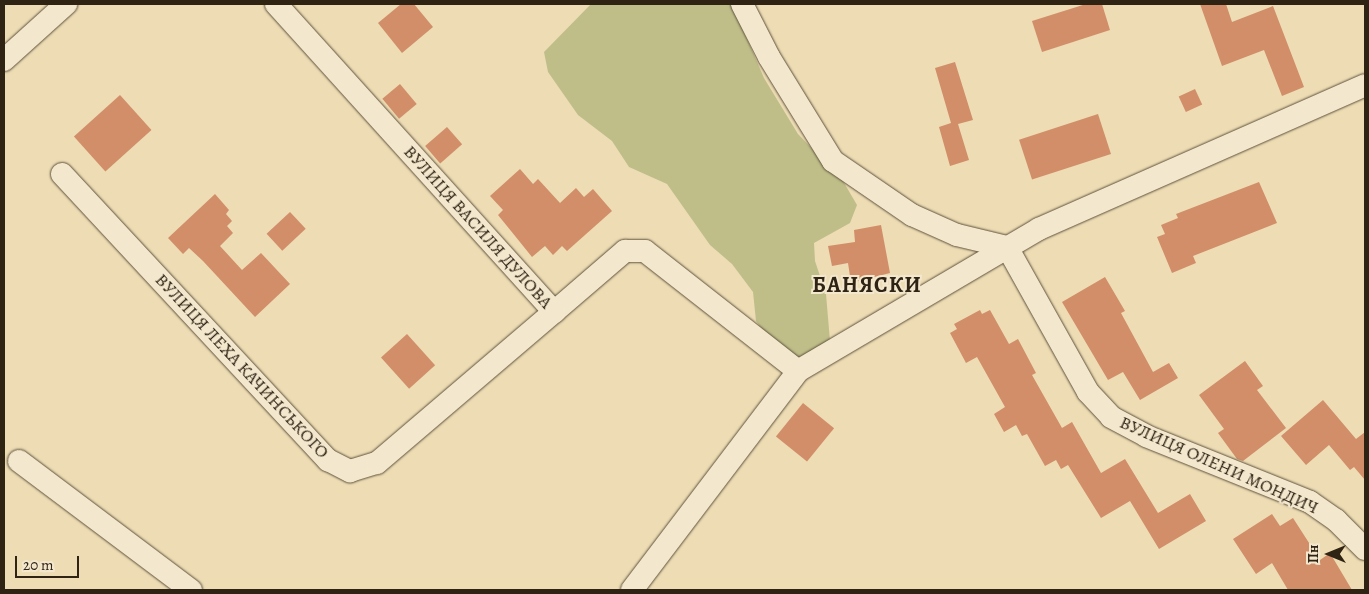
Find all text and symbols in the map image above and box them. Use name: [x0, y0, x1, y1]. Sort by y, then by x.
street label: ВУЛИЦЯ ВАСИЛЯ ДУЛОВА: [399, 141, 557, 313]
street label: ВУЛИЦЯ ЛЕХА КАЧИНСЬКОГО: [151, 269, 333, 463]
district label: БАНЯСКИ: [811, 273, 923, 299]
street label: ВУЛИЦЯ ОЛЕНИ МОНДИЧ: [1116, 411, 1322, 519]
north arrow: [1304, 529, 1354, 579]
text: Пн: [1304, 545, 1323, 563]
scale bar: [18, 546, 81, 578]
text: 20 m: [23, 555, 54, 575]

